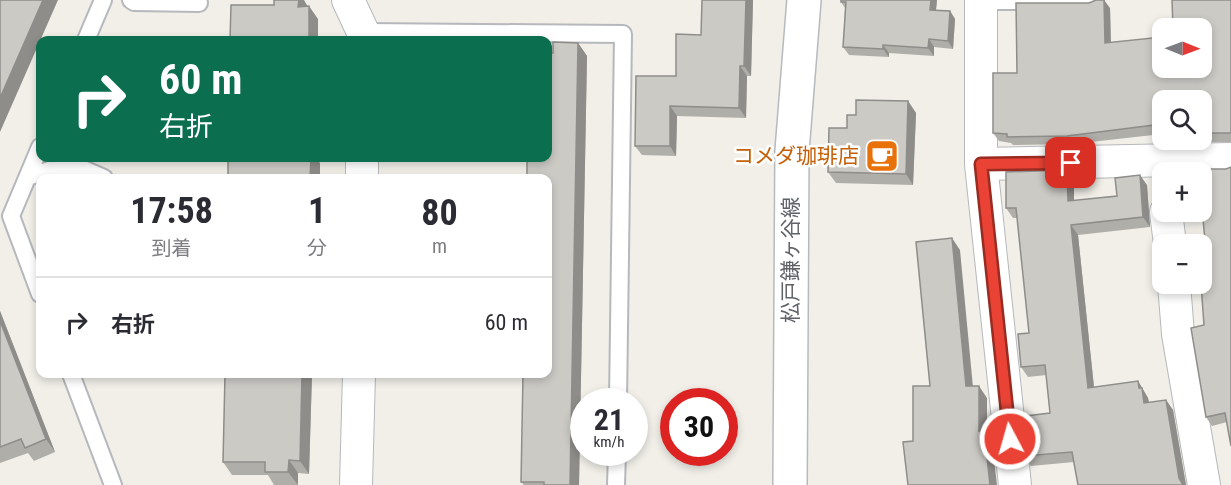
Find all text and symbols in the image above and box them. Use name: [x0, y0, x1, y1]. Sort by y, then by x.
north arrow: [1152, 18, 1212, 78]
map controls: [1152, 18, 1212, 294]
text: 60 m: [159, 55, 242, 104]
icon: right: [60, 60, 138, 138]
button: search: [1152, 90, 1212, 150]
text: 右折: [159, 111, 213, 143]
pin: [1045, 137, 1096, 188]
cafe icon: コメダ珈琲店: [864, 138, 900, 174]
place label: コメダ珈琲店: [733, 144, 859, 168]
icon: arrive: [1054, 146, 1087, 179]
button: +: [1152, 162, 1212, 222]
text: 17:58: [130, 190, 213, 232]
text: 1: [308, 190, 326, 232]
text: 80: [421, 192, 458, 234]
street label: 松戸鎌ヶ谷線: [779, 197, 803, 323]
text: m: [432, 234, 447, 258]
button: −: [1152, 234, 1212, 294]
text: 到着: [152, 236, 192, 260]
text: 分: [307, 236, 327, 260]
icon: right: [60, 306, 93, 339]
text: 60 m: [485, 310, 528, 335]
text: 右折: [111, 312, 155, 337]
speed limit sign: 30: [660, 388, 738, 466]
text: 21: [594, 402, 624, 437]
position arrow: [978, 407, 1042, 471]
text: km/h: [594, 433, 624, 451]

